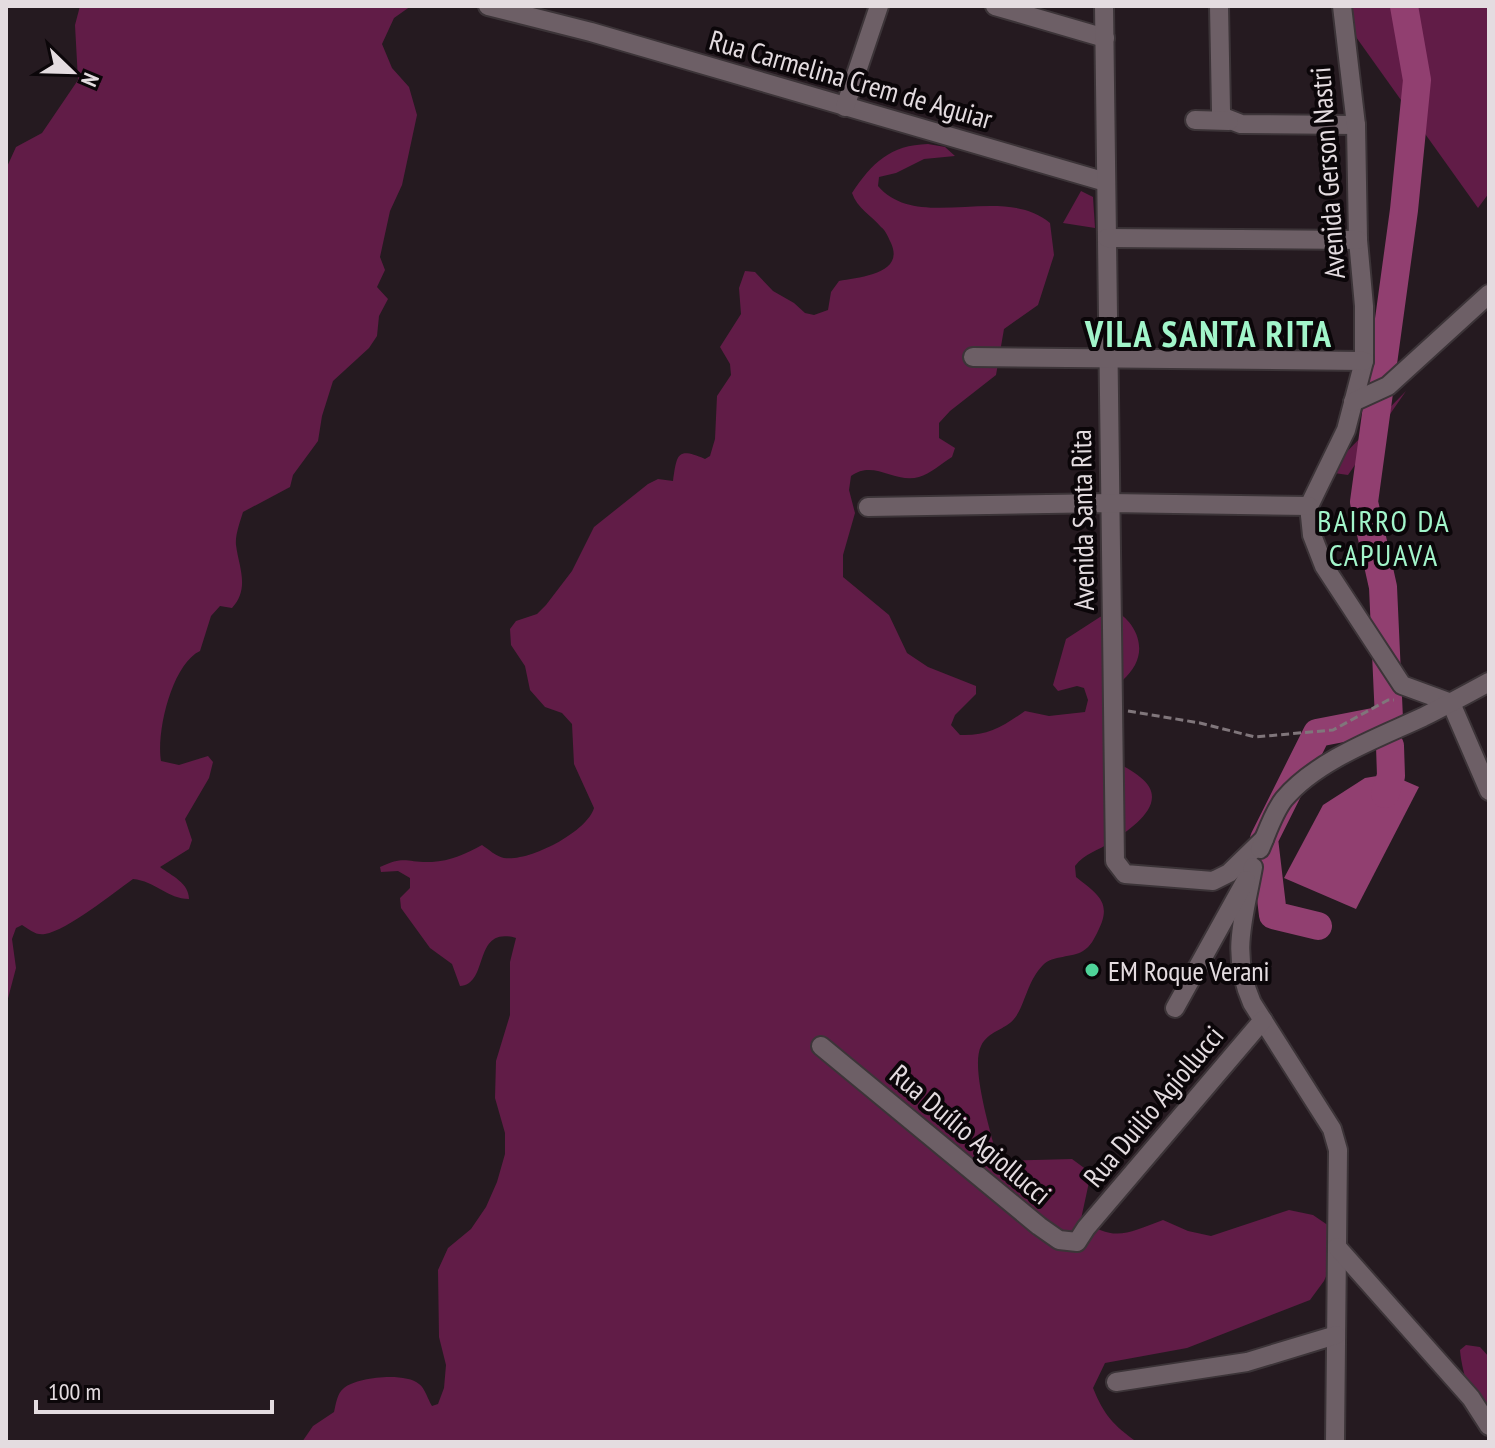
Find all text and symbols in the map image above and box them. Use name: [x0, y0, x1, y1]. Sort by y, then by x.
street label: Rua Carmelina Crem de Aguiar: [705, 21, 997, 137]
north arrow: [32, 32, 112, 112]
street label: Avenida Gerson Nastri: [1301, 66, 1353, 280]
text: N: [75, 69, 106, 91]
district label: VILA SANTA RITA: [1084, 310, 1333, 357]
street label: Avenida Santa Rita: [1062, 429, 1102, 611]
district label: BAIRRO DA CAPUAVA: [1317, 501, 1451, 574]
place label: EM Roque Verani: [1108, 952, 1270, 989]
marker: EM Roque Verani: [1083, 961, 1101, 979]
street label: Rua Duilio Agiollucci: [1075, 1018, 1231, 1194]
street label: Rua Duílio Agiollucci: [883, 1056, 1059, 1212]
scale bar: [36, 1364, 272, 1414]
text: 100 m: [48, 1376, 101, 1407]

